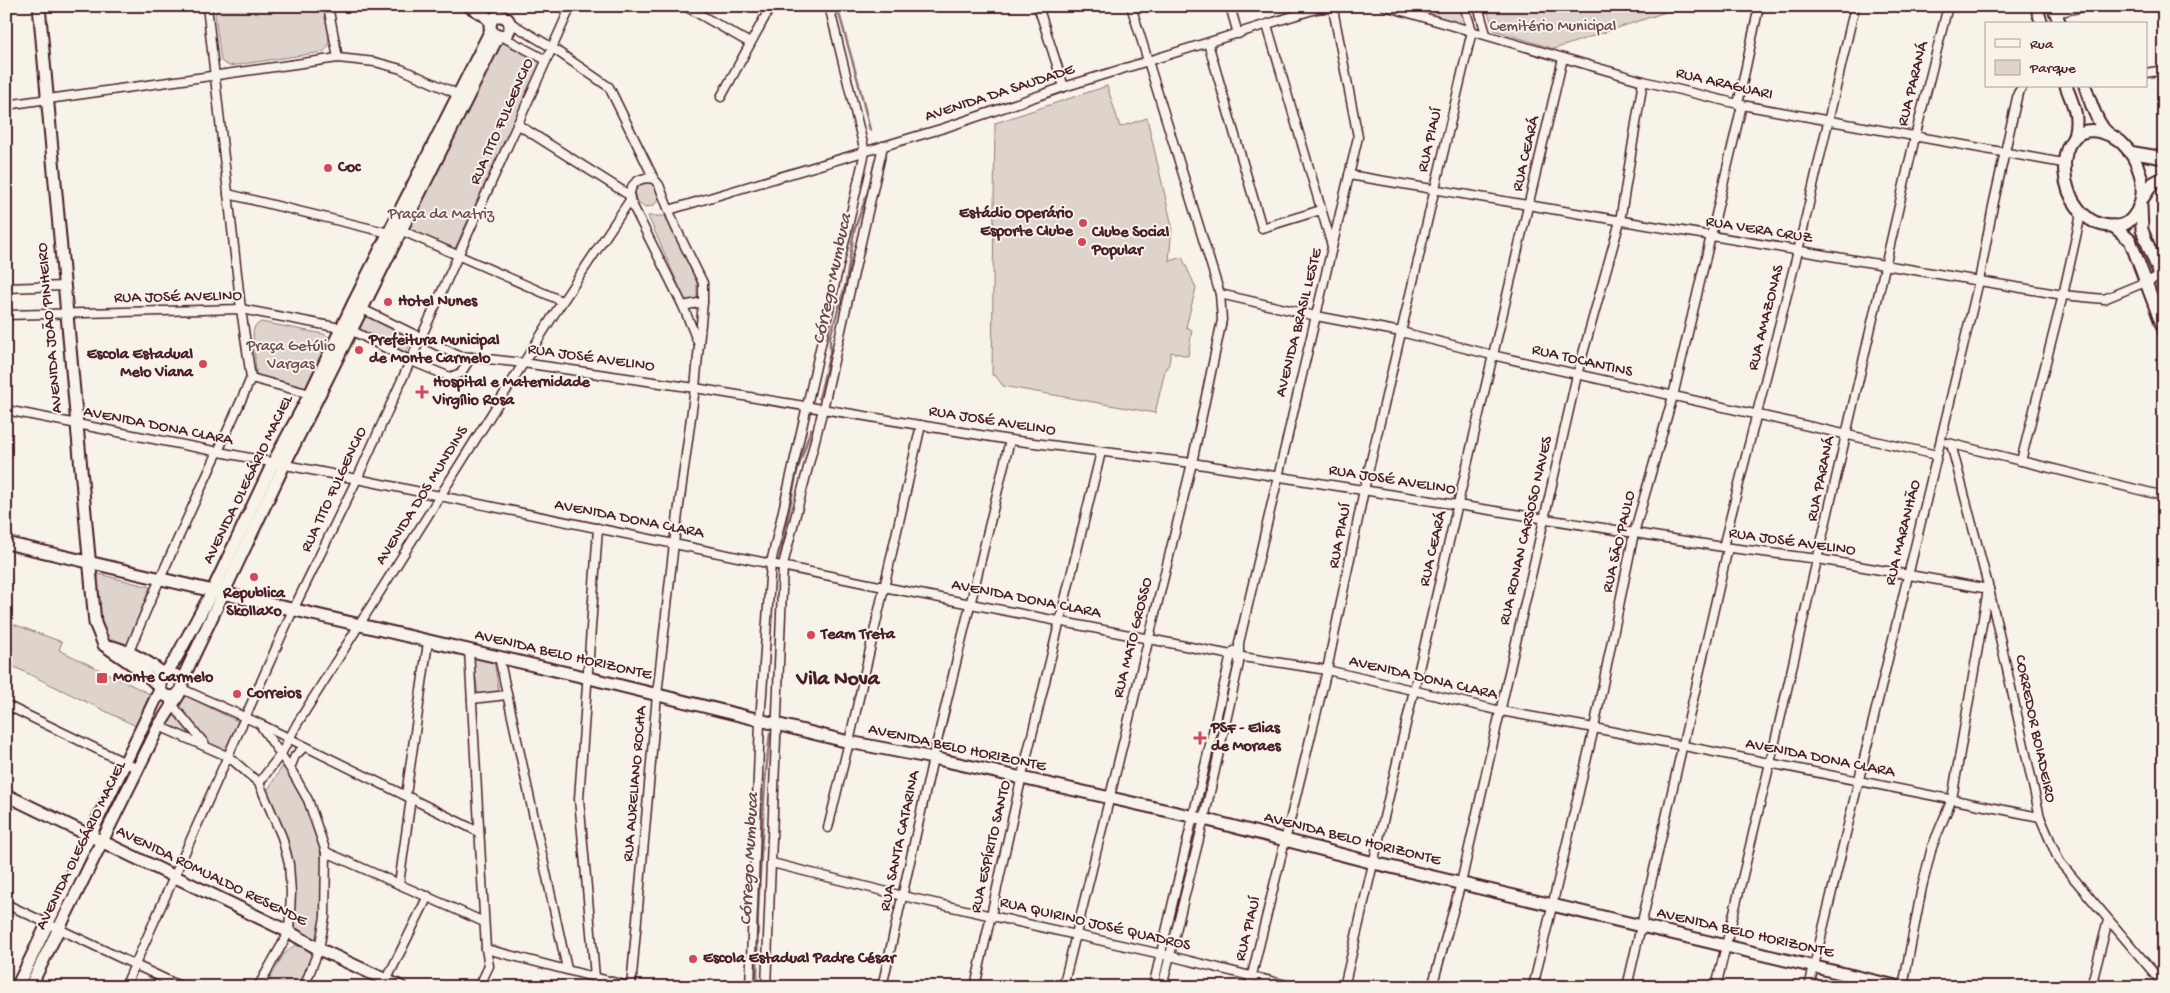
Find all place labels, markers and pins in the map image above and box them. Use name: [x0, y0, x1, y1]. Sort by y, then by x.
place label: Coc: [337, 159, 362, 178]
marker: Coc: [322, 162, 334, 174]
place label: Estádio Operário Esporte Clube: [959, 205, 1074, 242]
marker: Estádio Operário Esporte Clube: [1077, 217, 1089, 229]
place label: Clube Social Popular: [1091, 224, 1170, 261]
marker: Clube Social Popular: [1076, 236, 1088, 248]
place label: Hotel Nunes: [398, 293, 478, 312]
marker: Hotel Nunes: [382, 296, 394, 308]
place label: Prefeitura Municipal de Monte Carmelo: [368, 331, 500, 369]
marker: Prefeitura Municipal de Monte Carmelo: [353, 344, 365, 356]
place label: Escola Estadual Melo Viana: [87, 346, 194, 383]
marker: Escola Estadual Melo Viana: [197, 358, 209, 370]
place label: Hospital e Maternidade Virgílio Rosa: [432, 374, 591, 411]
marker: Hospital e Maternidade Virgílio Rosa: [415, 385, 429, 399]
marker: Republica Skollaxo: [248, 571, 260, 583]
place label: Republica Skollaxo: [222, 585, 286, 622]
place label: Team Treta: [819, 626, 896, 645]
marker: Team Treta: [805, 629, 817, 641]
place label: Monte Carmelo: [113, 669, 214, 688]
marker: Monte Carmelo: [95, 671, 109, 685]
place label: Correios: [246, 685, 302, 704]
marker: Correios: [231, 688, 243, 700]
place label: PSF - Elias de Moraes: [1210, 720, 1282, 757]
marker: PSF - Elias de Moraes: [1193, 731, 1207, 745]
place label: Escola Estadual Padre César: [703, 950, 898, 969]
marker: Escola Estadual Padre César: [687, 953, 699, 965]

